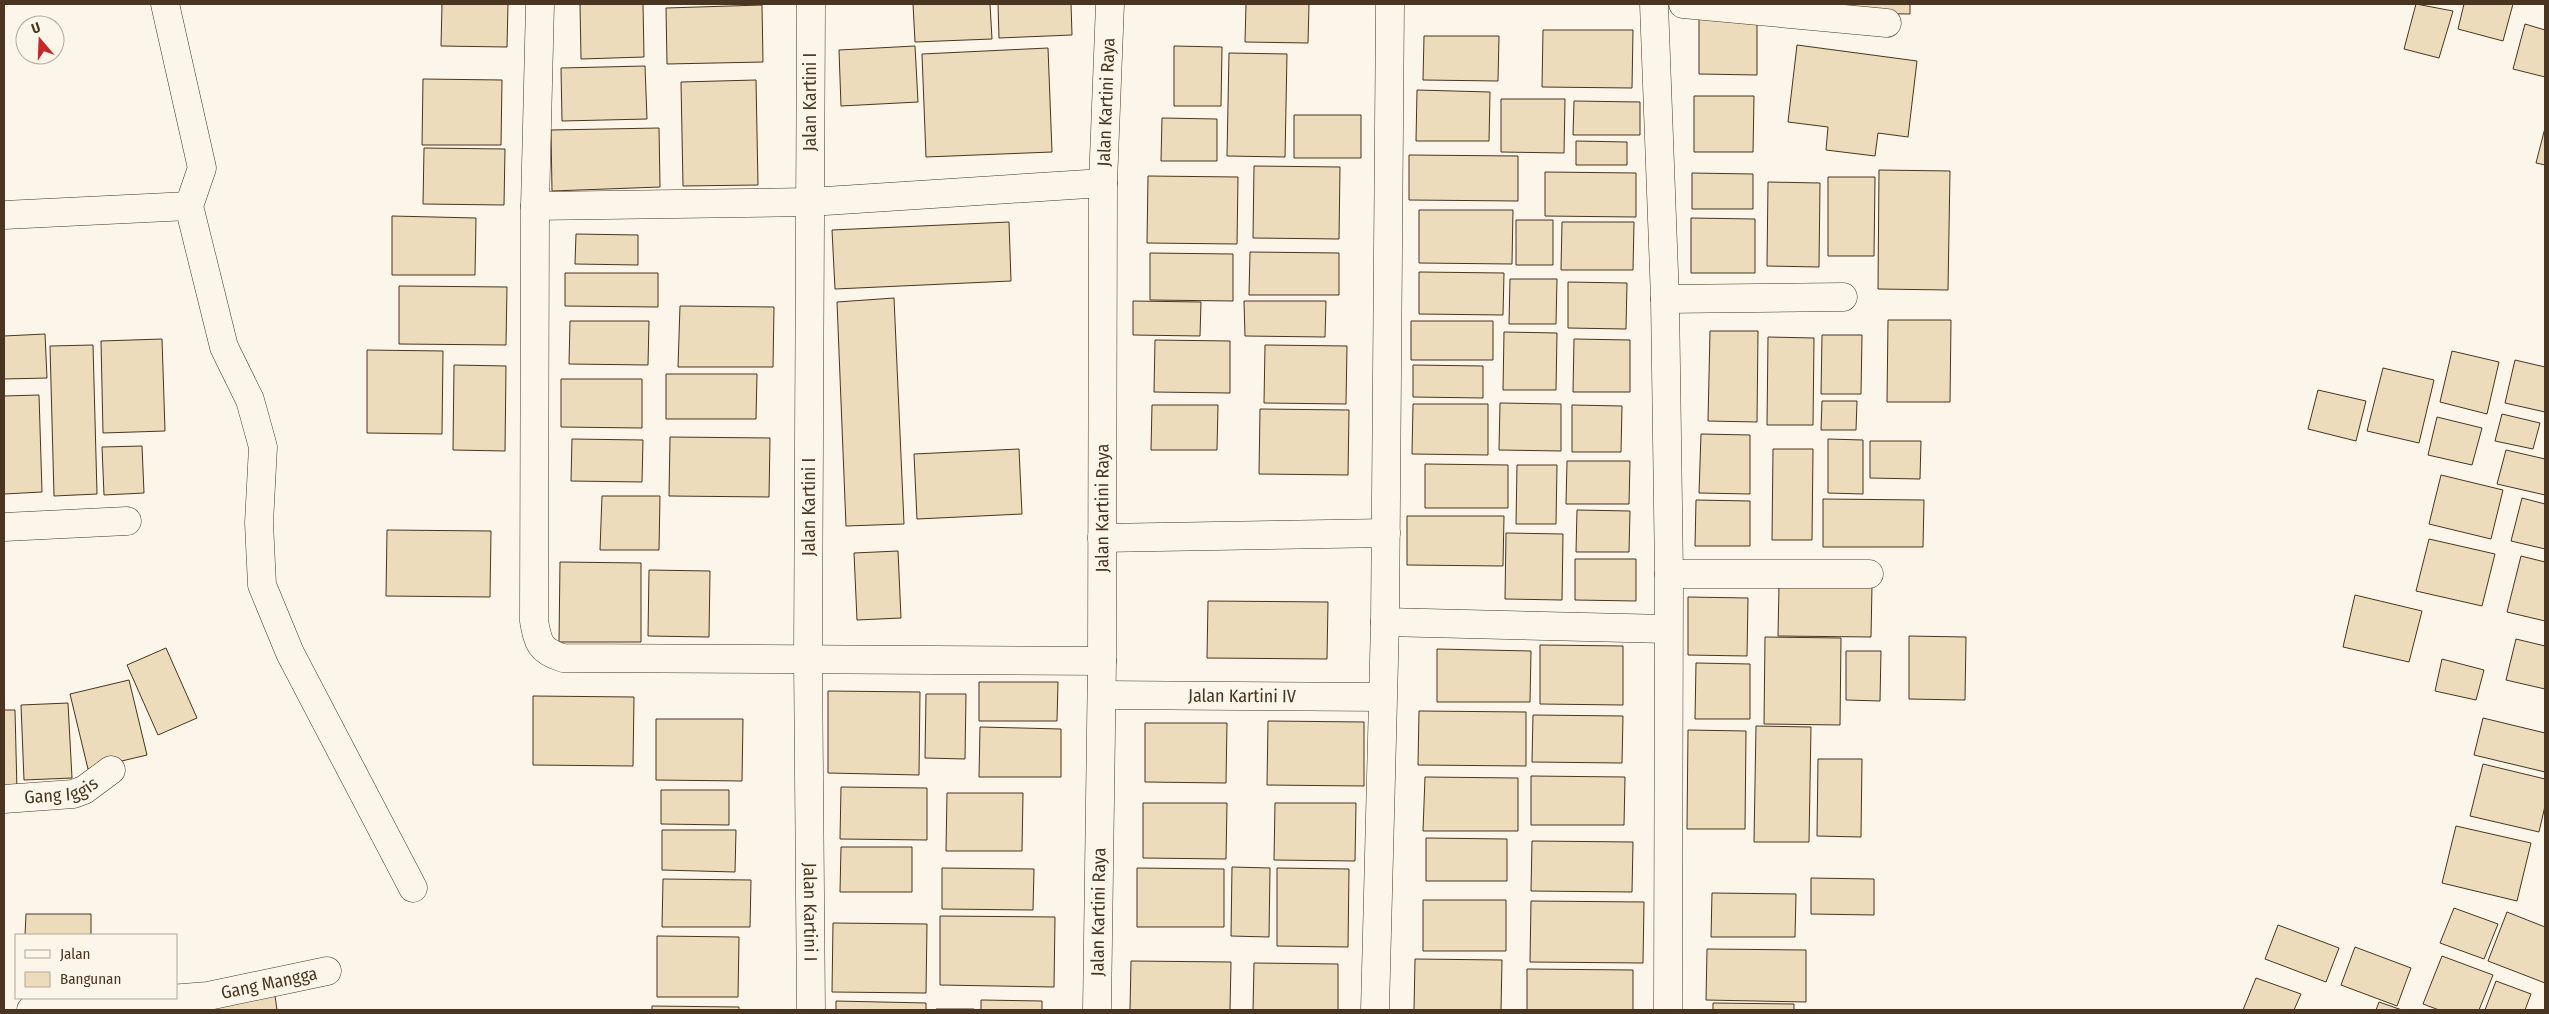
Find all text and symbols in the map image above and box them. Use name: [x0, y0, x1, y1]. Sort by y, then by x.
north arrow: [15, 15, 65, 65]
text: U: [29, 19, 43, 38]
street label: Jalan Kartini Raya: [1093, 37, 1120, 167]
street label: Jalan Kartini I: [799, 53, 821, 151]
street label: Jalan Kartini Raya: [1091, 443, 1113, 572]
street label: Jalan Kartini I: [798, 458, 820, 556]
street label: Jalan Kartini IV: [1188, 685, 1297, 707]
street label: Gang Iggis: [24, 772, 103, 808]
street label: Jalan Kartini Raya: [1086, 847, 1110, 977]
street label: Jalan Kartini I: [799, 863, 822, 961]
legend: [15, 934, 178, 999]
text: Jalan: [60, 945, 90, 963]
street label: Gang Mangga: [219, 962, 319, 1004]
text: Bangunan: [60, 970, 121, 988]

